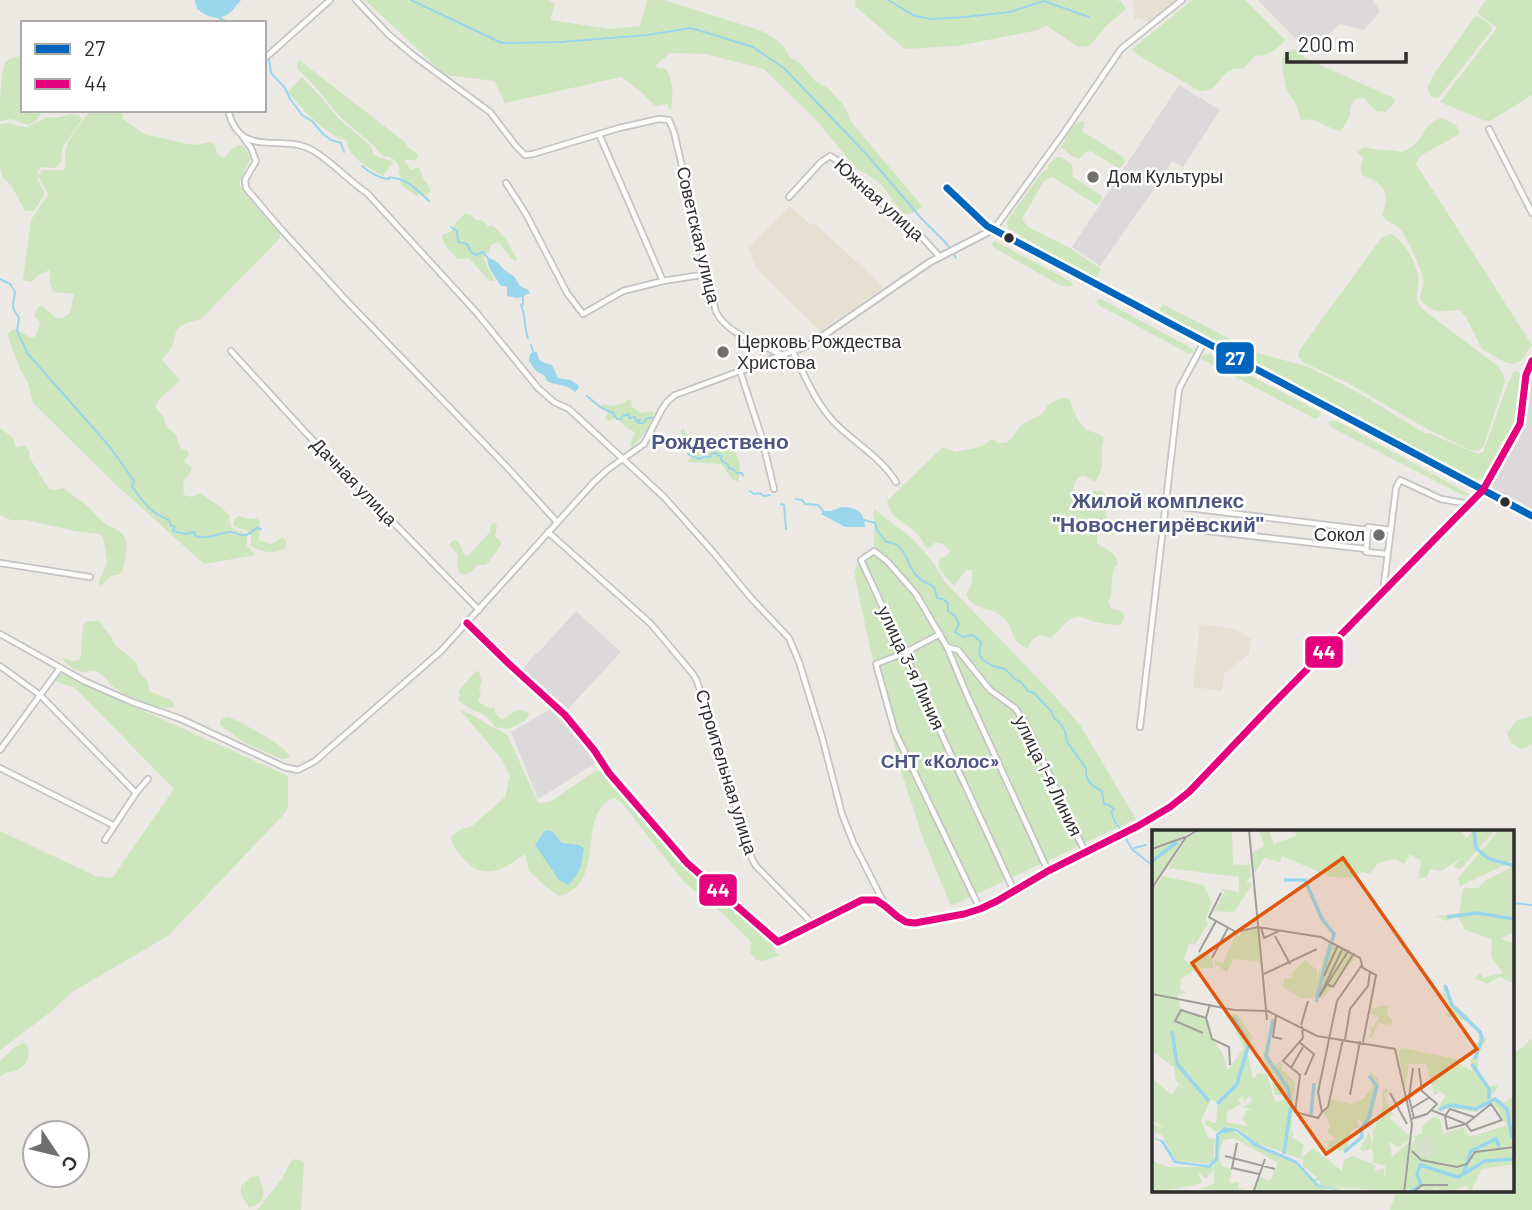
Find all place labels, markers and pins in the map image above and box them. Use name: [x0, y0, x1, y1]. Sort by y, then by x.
place label: Дом Культуры: [1107, 165, 1223, 187]
marker: Дом Культуры: [1085, 169, 1101, 185]
unlabelled marker: [1002, 231, 1016, 245]
place label: Церковь Рождества Христова: [737, 330, 902, 373]
marker: Церковь Рождества Христова: [715, 344, 731, 360]
unlabelled marker: [1498, 495, 1512, 509]
place label: Сокол: [1314, 523, 1365, 545]
marker: Сокол: [1371, 527, 1387, 543]

